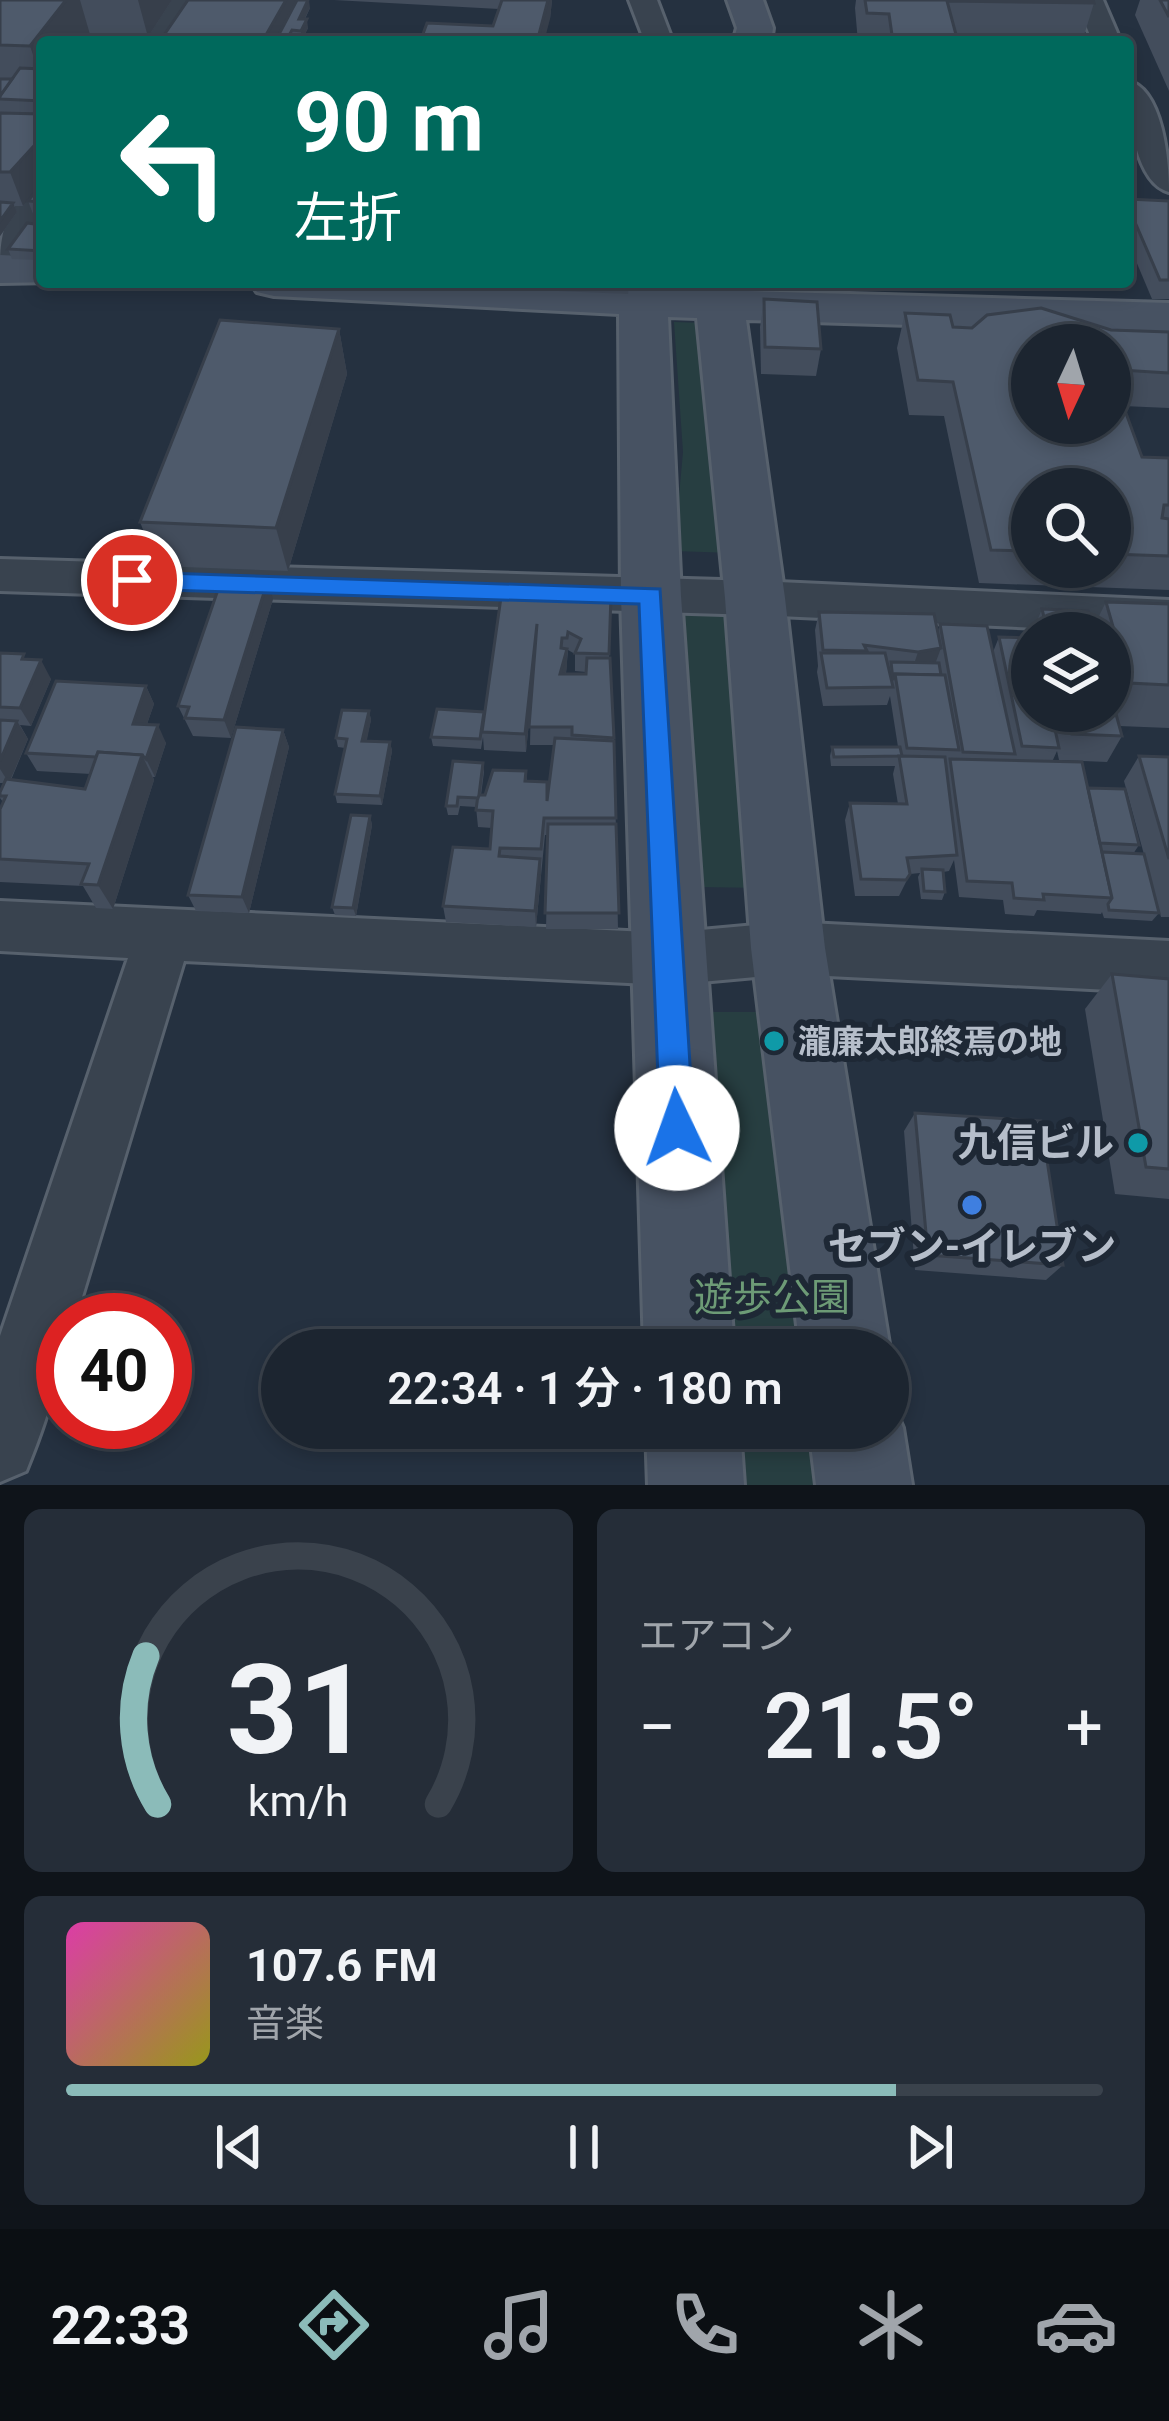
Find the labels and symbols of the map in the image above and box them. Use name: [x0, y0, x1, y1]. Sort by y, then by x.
north arrow: [1011, 324, 1131, 444]
pin: [81, 529, 183, 631]
place label: 瀧廉太郎終焉の地: [798, 1022, 1062, 1061]
marker: 瀧廉太郎終焉の地: [761, 1028, 787, 1054]
position arrow: [614, 1065, 740, 1191]
place label: 九信ビル: [958, 1120, 1114, 1166]
marker: 九信ビル: [1125, 1130, 1151, 1156]
marker: セブン-イレブン: [959, 1192, 985, 1218]
place label: セブン-イレブン: [828, 1224, 1116, 1270]
park label: 遊歩公園: [694, 1275, 850, 1321]
speed limit sign: 40: [36, 1293, 192, 1449]

